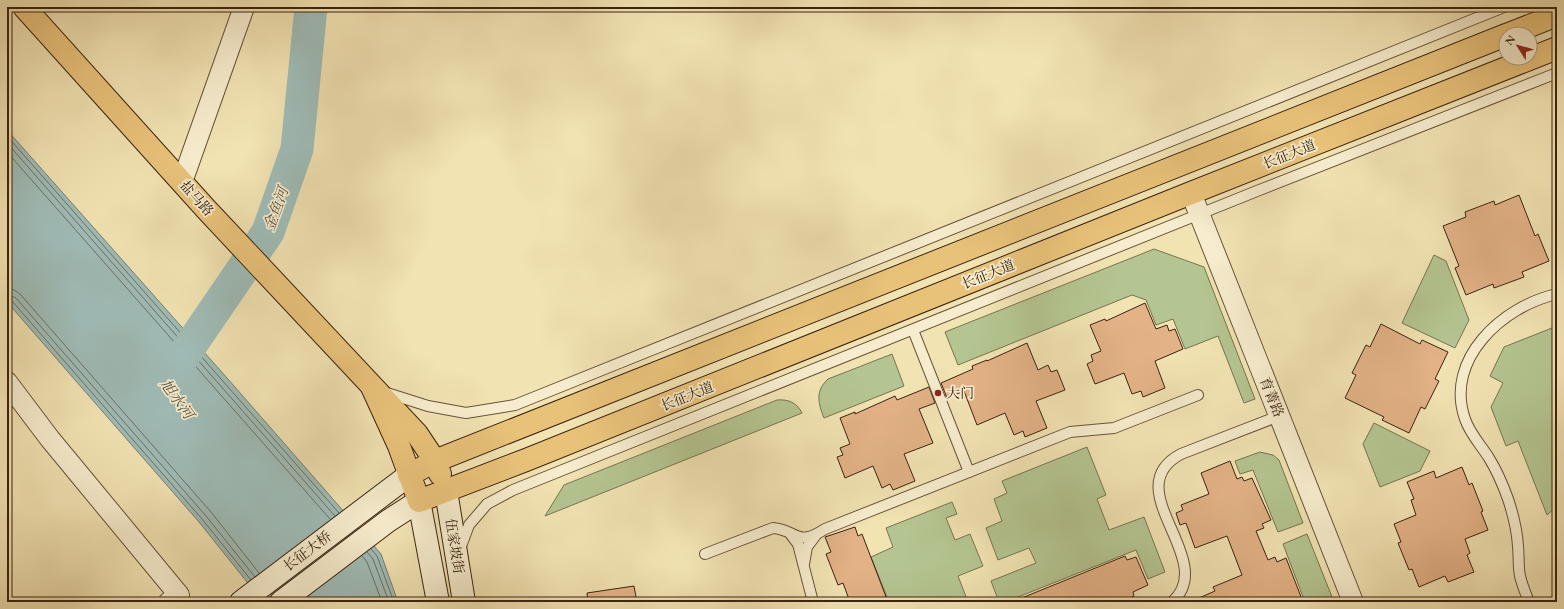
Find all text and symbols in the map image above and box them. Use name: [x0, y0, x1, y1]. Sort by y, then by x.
north arrow: [1498, 26, 1538, 66]
text: N: [1502, 32, 1518, 48]
street label: 长征大道: [1260, 135, 1318, 173]
street label: 盐马路: [176, 176, 218, 220]
water label: 金鱼河: [259, 182, 293, 233]
street label: 长征大道: [959, 255, 1017, 293]
street label: 育菁路: [1256, 374, 1288, 420]
water label: 旭水河: [156, 375, 200, 425]
street label: 长征大道: [658, 377, 716, 415]
place label: 大门: [946, 384, 974, 402]
marker: 大门: [933, 388, 943, 398]
street label: 伍家坡街: [442, 517, 468, 575]
street label: 长征大桥: [279, 527, 335, 575]

